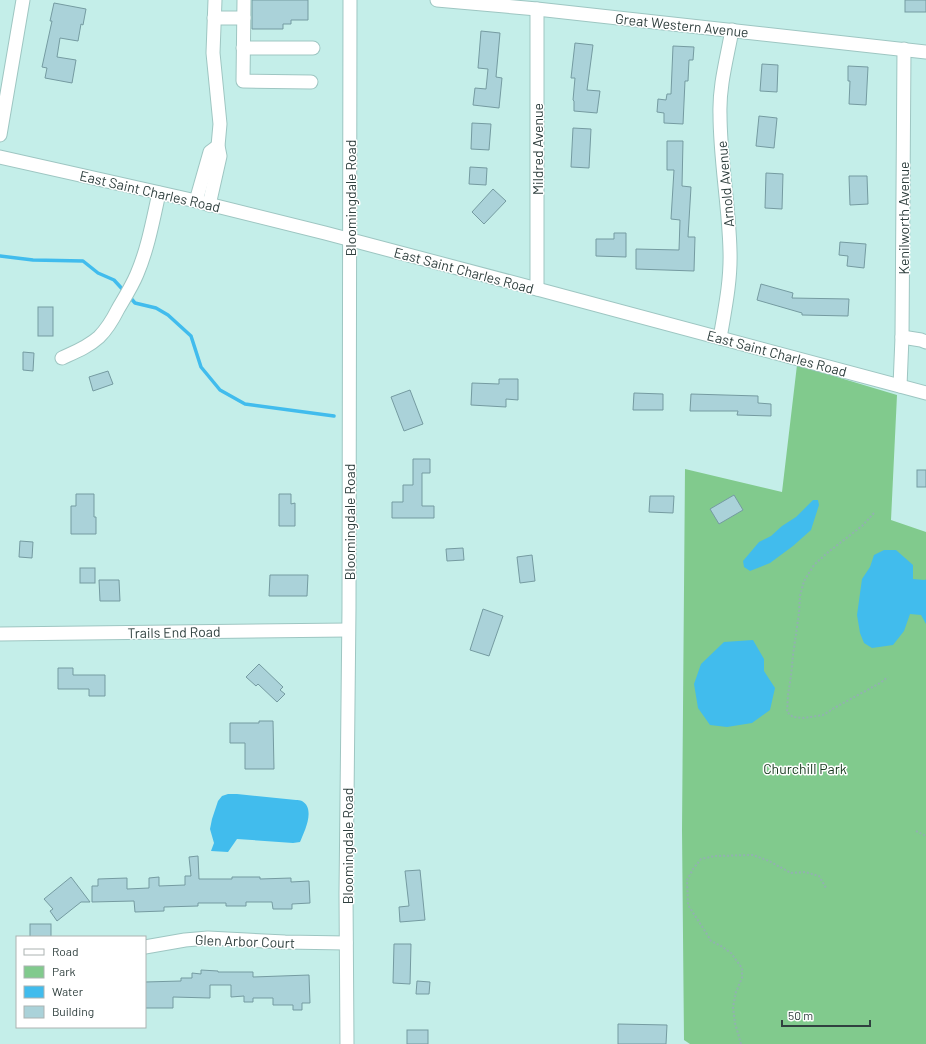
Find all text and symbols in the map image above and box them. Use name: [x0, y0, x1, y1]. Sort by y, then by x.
street label: Great Western Avenue: [615, 10, 749, 40]
street label: Mildred Avenue: [529, 103, 546, 195]
street label: Bloomingdale Road: [342, 140, 359, 256]
street label: Arnold Avenue: [713, 140, 737, 228]
street label: Kenilworth Avenue: [895, 162, 912, 274]
street label: East Saint Charles Road: [78, 167, 222, 215]
street label: East Saint Charles Road: [392, 243, 536, 297]
street label: East Saint Charles Road: [705, 326, 849, 380]
street label: Bloomingdale Road: [341, 464, 358, 580]
street label: Trails End Road: [127, 623, 221, 641]
park label: Churchill Park: [763, 760, 847, 777]
street label: Bloomingdale Road: [339, 788, 356, 904]
street label: Glen Arbor Court: [195, 931, 295, 951]
legend: [16, 936, 146, 1028]
text: Road: [52, 944, 79, 958]
text: Park: [52, 964, 76, 978]
text: Water: [52, 984, 84, 998]
scale bar: [782, 1002, 870, 1028]
text: Building: [52, 1004, 94, 1018]
text: 50 m: [788, 1008, 813, 1022]

